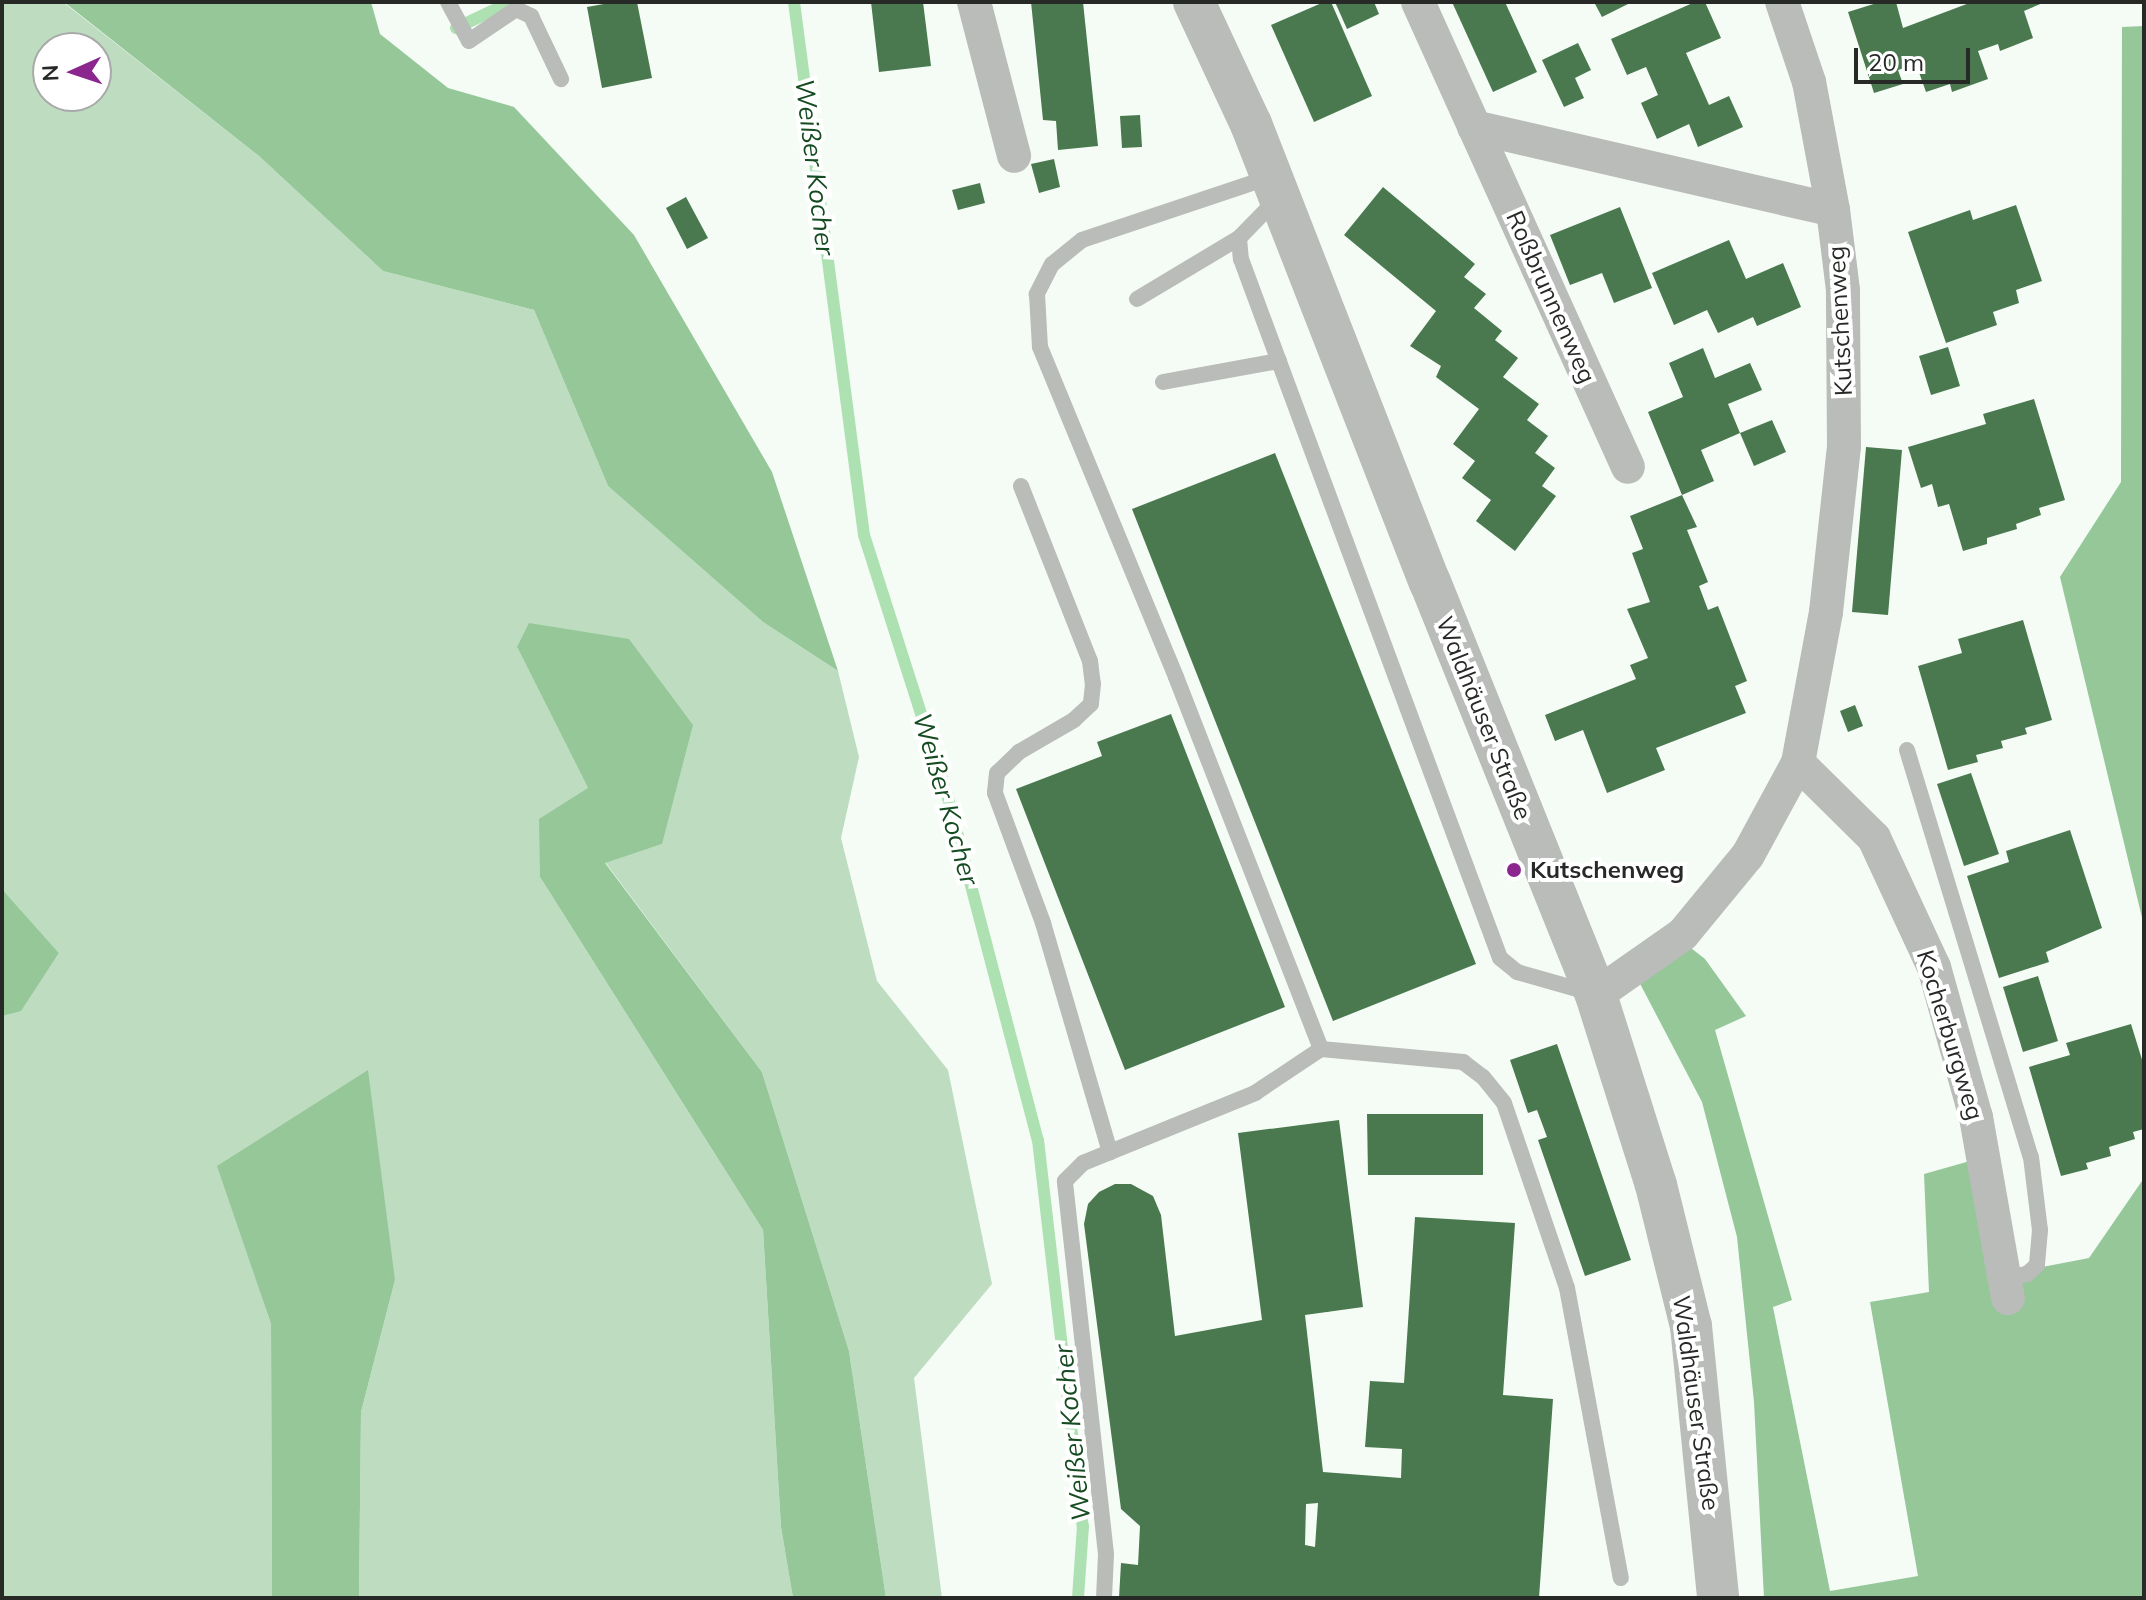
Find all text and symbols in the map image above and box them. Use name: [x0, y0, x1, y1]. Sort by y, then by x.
north arrow: [32, 32, 112, 112]
scale bar: [1858, 32, 1974, 82]
text: 20 m: [1868, 47, 1924, 77]
text: N: [36, 64, 64, 82]
water label: Weißer Kocher: [789, 77, 841, 257]
street label: Roßbrunnenweg: [1500, 206, 1602, 388]
street label: Kutschenweg: [1822, 245, 1858, 397]
street label: Waldhäuser Straße: [1430, 612, 1538, 824]
water label: Weißer Kocher: [907, 709, 985, 889]
place label: Kutschenweg: [1530, 856, 1684, 884]
marker: Kutschenweg: [1505, 861, 1523, 879]
street label: Kocherburgweg: [1911, 947, 1989, 1123]
street label: Waldhäuser Straße: [1667, 1294, 1725, 1512]
water label: Weißer Kocher: [1047, 1343, 1097, 1523]

